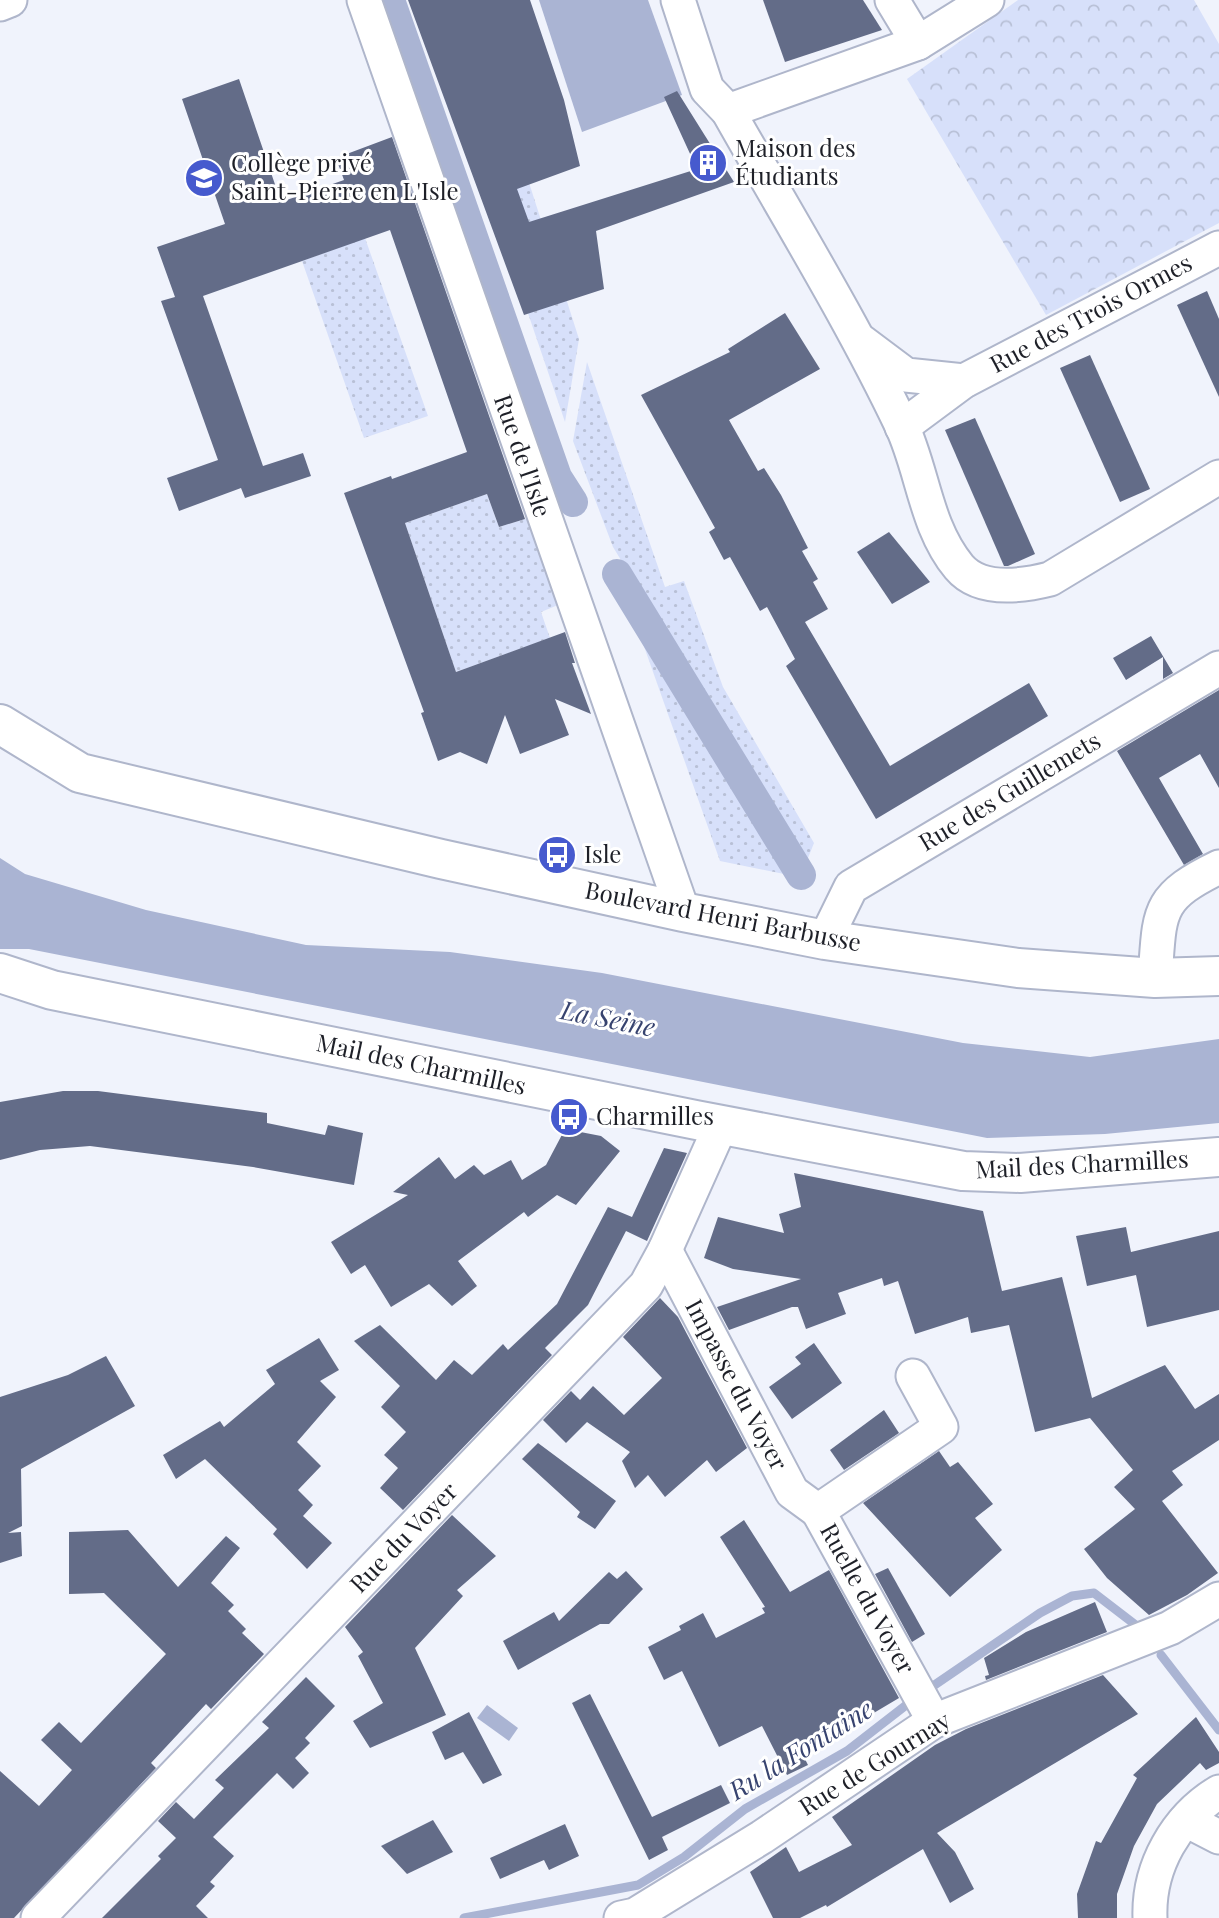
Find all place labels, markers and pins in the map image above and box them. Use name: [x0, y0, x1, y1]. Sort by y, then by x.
place label: Maison des Étudiants: [735, 131, 856, 191]
building icon: Maison des Étudiants: [687, 142, 729, 184]
place label: Collège privé Saint-Pierre en L'Isle: [231, 146, 459, 206]
school or university icon: Collège privé Saint-Pierre en L'Isle: [183, 157, 225, 199]
bus stop icon: Isle: [536, 834, 578, 876]
place label: Isle: [584, 837, 622, 869]
bus stop icon: Charmilles: [548, 1096, 590, 1138]
place label: Charmilles: [596, 1099, 714, 1131]

